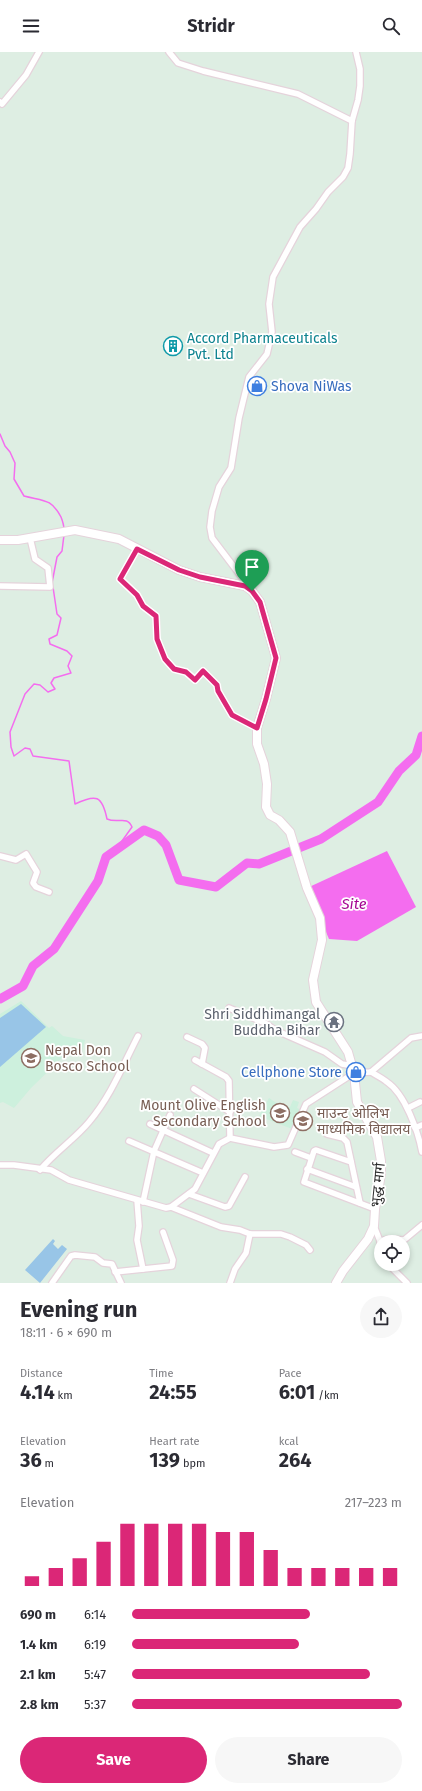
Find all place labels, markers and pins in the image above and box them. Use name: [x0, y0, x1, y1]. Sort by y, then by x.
place label: Accord Pharmaceuticals Pvt. Ltd: [187, 330, 338, 363]
building icon: Accord Pharmaceuticals Pvt. Ltd: [162, 335, 184, 357]
shop icon: Shova NiWas: [246, 375, 268, 397]
place label: Shova NiWas: [271, 378, 352, 395]
pin: [235, 550, 269, 591]
place label: Shri Siddhimangal Buddha Bihar: [204, 1006, 321, 1039]
temple icon: Shri Siddhimangal Buddha Bihar: [323, 1011, 345, 1033]
place label: Nepal Don Bosco School: [45, 1042, 130, 1075]
school or university icon: Nepal Don Bosco School: [20, 1047, 42, 1069]
shop icon: Cellphone Store: [345, 1061, 367, 1083]
place label: Cellphone Store: [241, 1064, 342, 1081]
place label: Mount Olive English Secondary School: [140, 1097, 266, 1130]
school or university icon: Mount Olive English Secondary School: [269, 1102, 291, 1124]
place label: माउन्ट ओलिभ माध्यमिक विद्यालय: [317, 1105, 411, 1138]
school or university icon: माउन्ट ओलिभ माध्यमिक विद्यालय: [292, 1110, 314, 1132]

